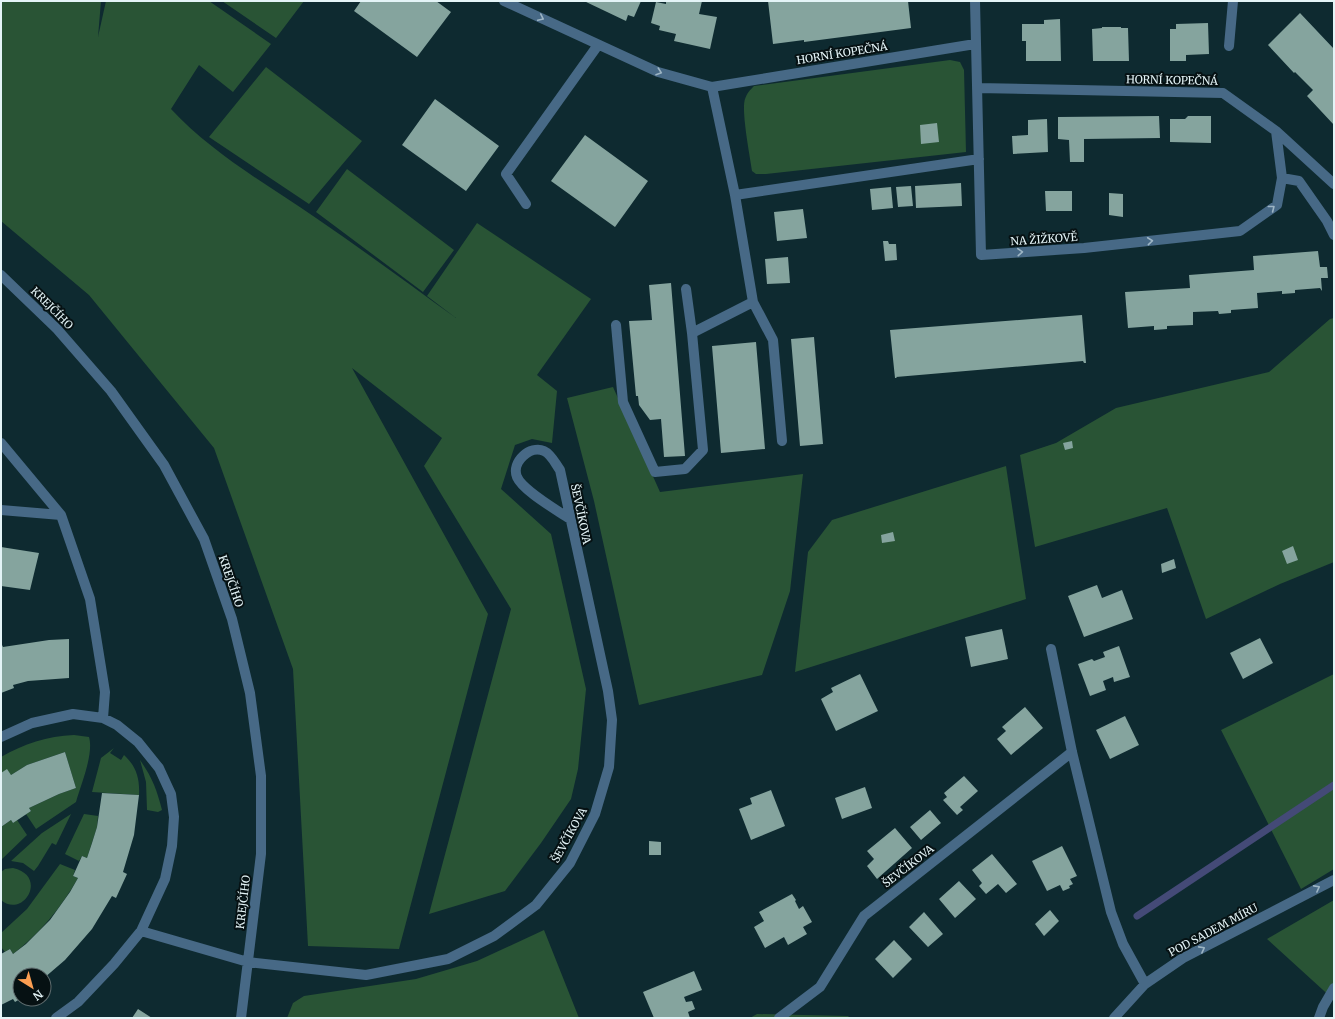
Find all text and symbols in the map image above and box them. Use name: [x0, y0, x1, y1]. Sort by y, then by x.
one-way arrow: [536, 13, 544, 21]
street label: HORNÍ KOPEČNÁ: [796, 39, 889, 67]
one-way arrow: [655, 67, 662, 76]
street label: HORNÍ KOPEČNÁ: [1126, 72, 1218, 88]
one-way arrow: [1267, 206, 1274, 213]
street label: NA ŽIŽKOVĚ: [1010, 230, 1078, 248]
one-way arrow: [1147, 237, 1153, 246]
one-way arrow: [1017, 248, 1023, 257]
street label: KREJČÍHO: [28, 284, 76, 332]
street label: ŠEVČÍKOVA: [568, 483, 594, 546]
street label: KREJČÍHO: [216, 553, 246, 609]
street label: ŠEVČÍKOVA: [548, 805, 590, 865]
street label: ŠEVČÍKOVA: [880, 841, 937, 890]
street label: KREJČÍHO: [233, 874, 253, 930]
one-way arrow: [1313, 886, 1320, 893]
street label: POD SADEM MÍRU: [1166, 901, 1260, 959]
one-way arrow: [1197, 946, 1205, 953]
north arrow: [12, 967, 52, 1007]
text: N: [30, 987, 46, 1003]

